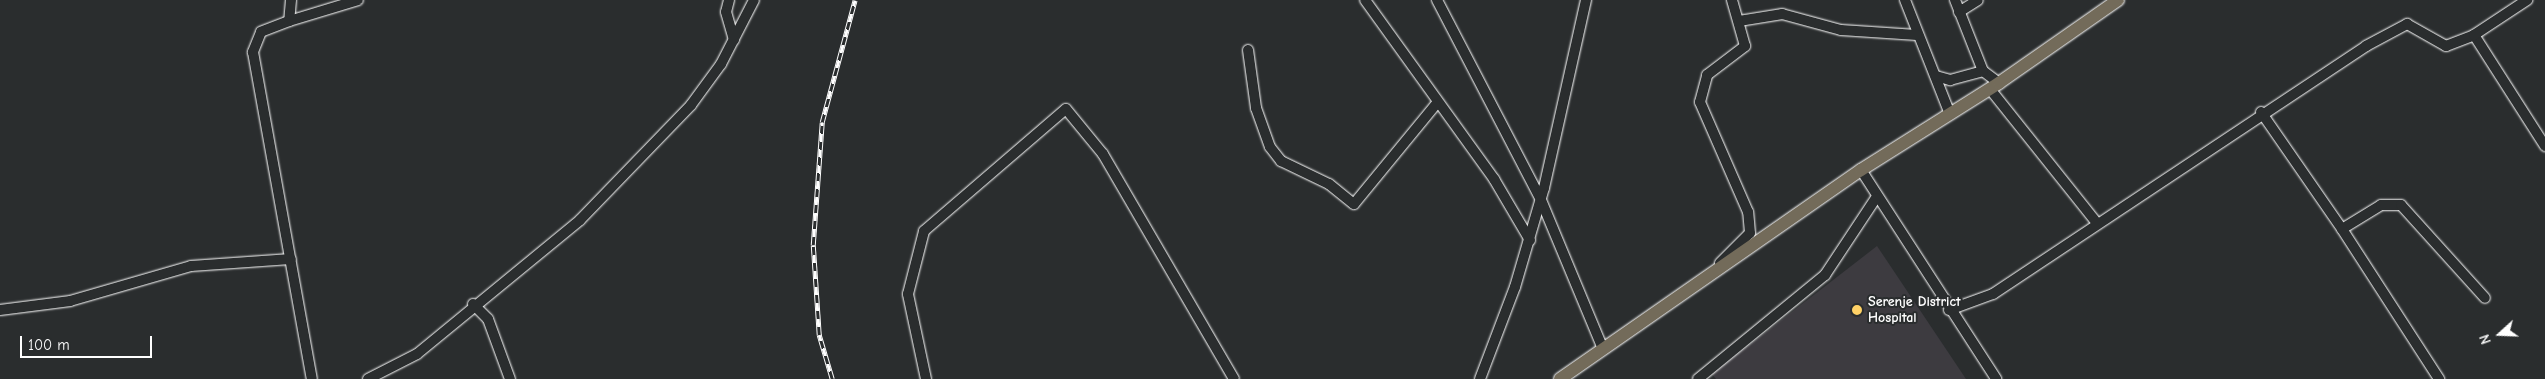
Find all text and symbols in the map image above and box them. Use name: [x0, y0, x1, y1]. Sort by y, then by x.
place label: Serenje District Hospital: [1868, 294, 1961, 326]
marker: Serenje District Hospital: [1850, 303, 1864, 317]
north arrow: [2475, 309, 2525, 359]
scale bar: [22, 326, 155, 358]
text: N: [2476, 332, 2495, 347]
text: 100 m: [28, 336, 70, 354]

